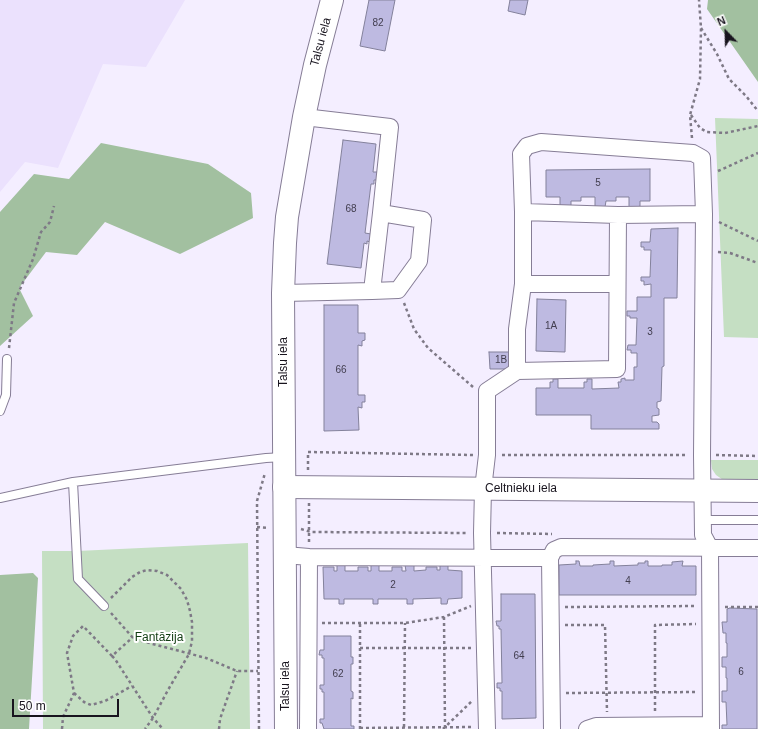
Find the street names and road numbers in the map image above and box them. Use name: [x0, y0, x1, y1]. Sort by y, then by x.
street label: Talsu iela: [308, 16, 334, 68]
street label: Talsu iela: [277, 337, 291, 387]
street label: Celtnieku iela: [485, 482, 557, 496]
street label: Talsu iela: [279, 661, 293, 711]

